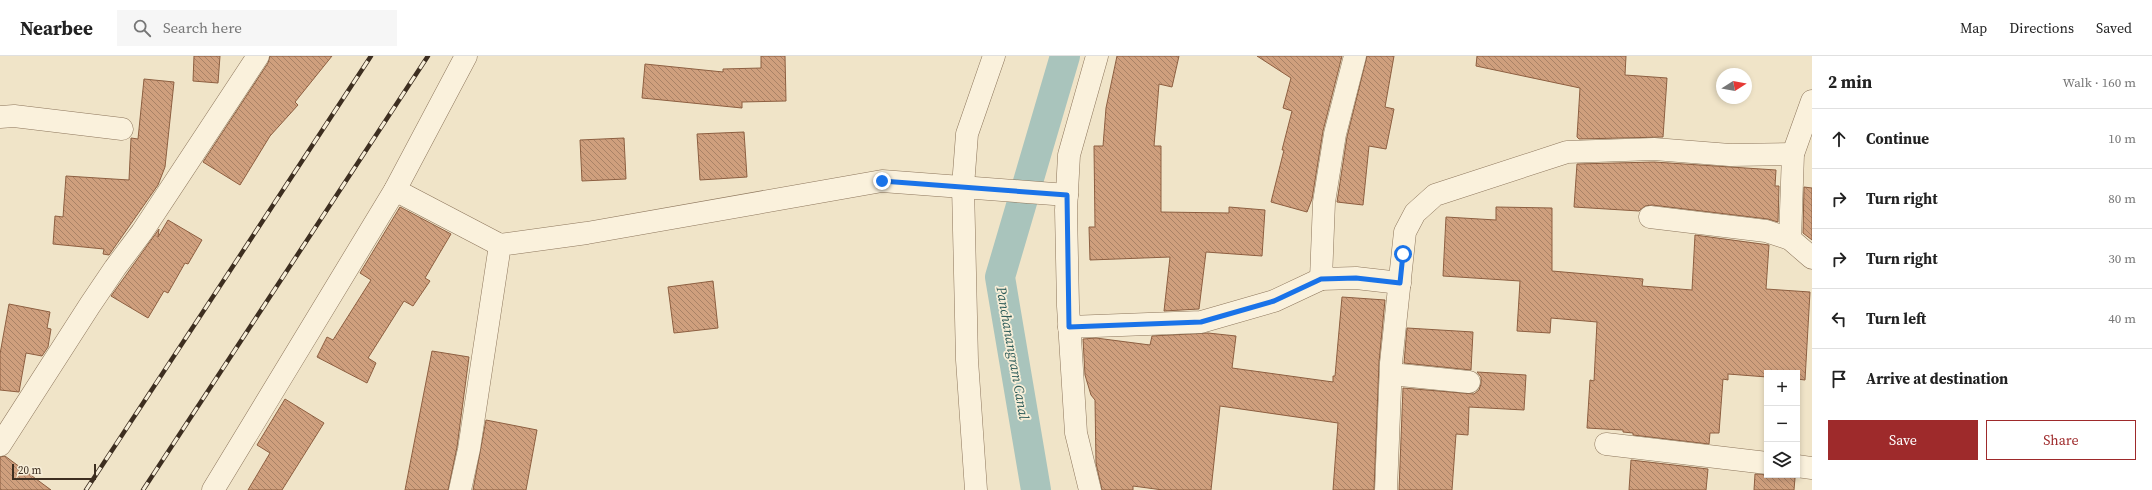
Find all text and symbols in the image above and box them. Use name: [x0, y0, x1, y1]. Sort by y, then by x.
search box: [117, 10, 397, 46]
text: Nearbee: [20, 15, 93, 41]
icon: search: [131, 17, 153, 39]
text: Search here: [163, 17, 242, 38]
text: Map: [1960, 18, 1987, 38]
text: Directions: [2009, 18, 2074, 38]
text: Saved: [2096, 18, 2132, 38]
north arrow: [1716, 68, 1752, 104]
text: 2 min: [1828, 70, 1872, 94]
text: Walk · 160 m: [2063, 74, 2136, 91]
icon: ahead: [1828, 128, 1850, 150]
text: Continue: [1866, 128, 1929, 149]
text: 10 m: [2108, 130, 2136, 147]
route end: [873, 172, 891, 190]
icon: right: [1828, 188, 1850, 210]
text: Turn right: [1866, 188, 1938, 209]
text: 80 m: [2108, 190, 2136, 207]
route start: [1394, 245, 1412, 263]
icon: right: [1828, 248, 1850, 270]
text: Turn right: [1866, 248, 1938, 269]
text: 30 m: [2108, 250, 2136, 267]
water label: Panchanangram Canal: [991, 284, 1035, 421]
icon: left: [1828, 308, 1850, 330]
text: Turn left: [1866, 308, 1926, 329]
text: 40 m: [2108, 310, 2136, 327]
icon: arrive: [1828, 368, 1850, 390]
text: Arrive at destination: [1866, 368, 2008, 389]
map controls: [1764, 370, 1800, 478]
button: +: [1764, 370, 1800, 406]
button: −: [1764, 406, 1800, 442]
button: Save: [1828, 420, 1978, 460]
button: Share: [1986, 420, 2136, 460]
button: layers: [1764, 442, 1800, 478]
scale bar: [12, 462, 96, 481]
text: 20 m: [18, 463, 41, 478]

